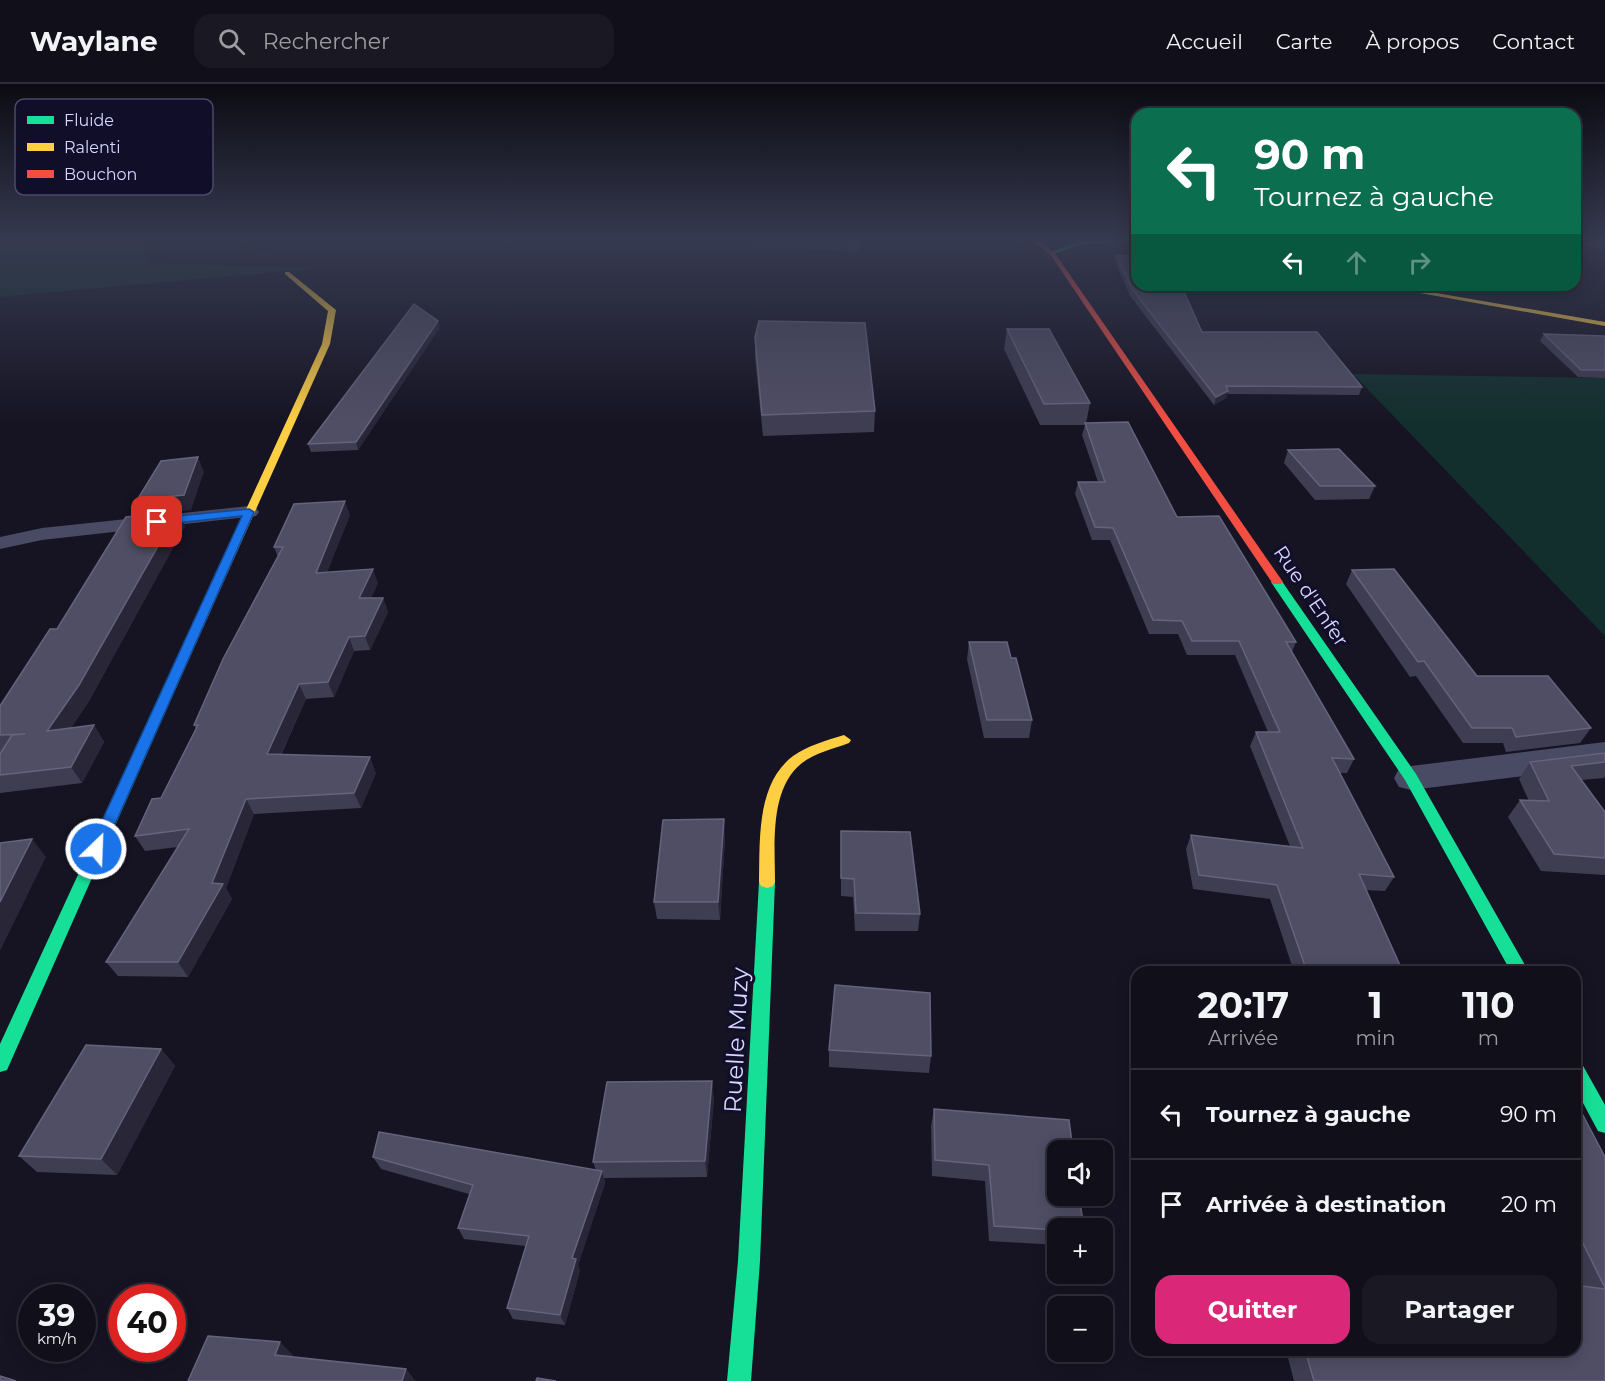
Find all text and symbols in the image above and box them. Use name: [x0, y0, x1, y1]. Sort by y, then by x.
search box: [194, 14, 614, 68]
text: Waylane: [30, 24, 158, 58]
icon: search: [215, 25, 248, 58]
text: Rechercher: [263, 28, 390, 55]
text: Accueil: [1166, 29, 1243, 54]
text: Carte: [1276, 29, 1332, 54]
text: À propos: [1365, 29, 1459, 54]
text: Contact: [1492, 29, 1575, 54]
legend: [15, 99, 213, 195]
text: Fluide: [64, 111, 114, 130]
text: 90 m: [1254, 128, 1365, 180]
icon: left: [1155, 132, 1233, 210]
text: Ralenti: [64, 138, 121, 157]
text: Bouchon: [64, 165, 137, 184]
text: Tournez à gauche: [1254, 180, 1494, 213]
icon: left: [1277, 246, 1310, 279]
icon: ahead: [1340, 246, 1373, 279]
icon: right: [1403, 246, 1436, 279]
pin: [131, 496, 182, 547]
icon: arrive: [140, 505, 173, 538]
street label: Rue d'Enfer: [1268, 541, 1354, 651]
position arrow: [64, 817, 128, 881]
street label: Ruelle Muzy: [718, 967, 754, 1113]
text: 20:17: [1197, 983, 1289, 1027]
text: 1: [1368, 983, 1383, 1027]
text: 110: [1462, 983, 1515, 1027]
text: Arrivée: [1208, 1026, 1278, 1050]
text: min: [1355, 1026, 1396, 1050]
text: m: [1478, 1026, 1499, 1050]
icon: left: [1155, 1098, 1188, 1131]
text: Tournez à gauche: [1206, 1101, 1411, 1128]
text: 90 m: [1500, 1101, 1557, 1128]
map controls: [1047, 1140, 1113, 1362]
button: sound: [1047, 1140, 1113, 1206]
icon: arrive: [1155, 1188, 1188, 1221]
text: Arrivée à destination: [1206, 1191, 1446, 1218]
text: 20 m: [1501, 1191, 1557, 1218]
button: +: [1047, 1218, 1113, 1284]
button: Quitter: [1155, 1275, 1350, 1344]
button: Partager: [1362, 1275, 1557, 1344]
speed limit sign: 40: [108, 1284, 186, 1362]
button: −: [1047, 1296, 1113, 1362]
text: 39: [39, 1297, 75, 1334]
text: km/h: [37, 1329, 77, 1348]

